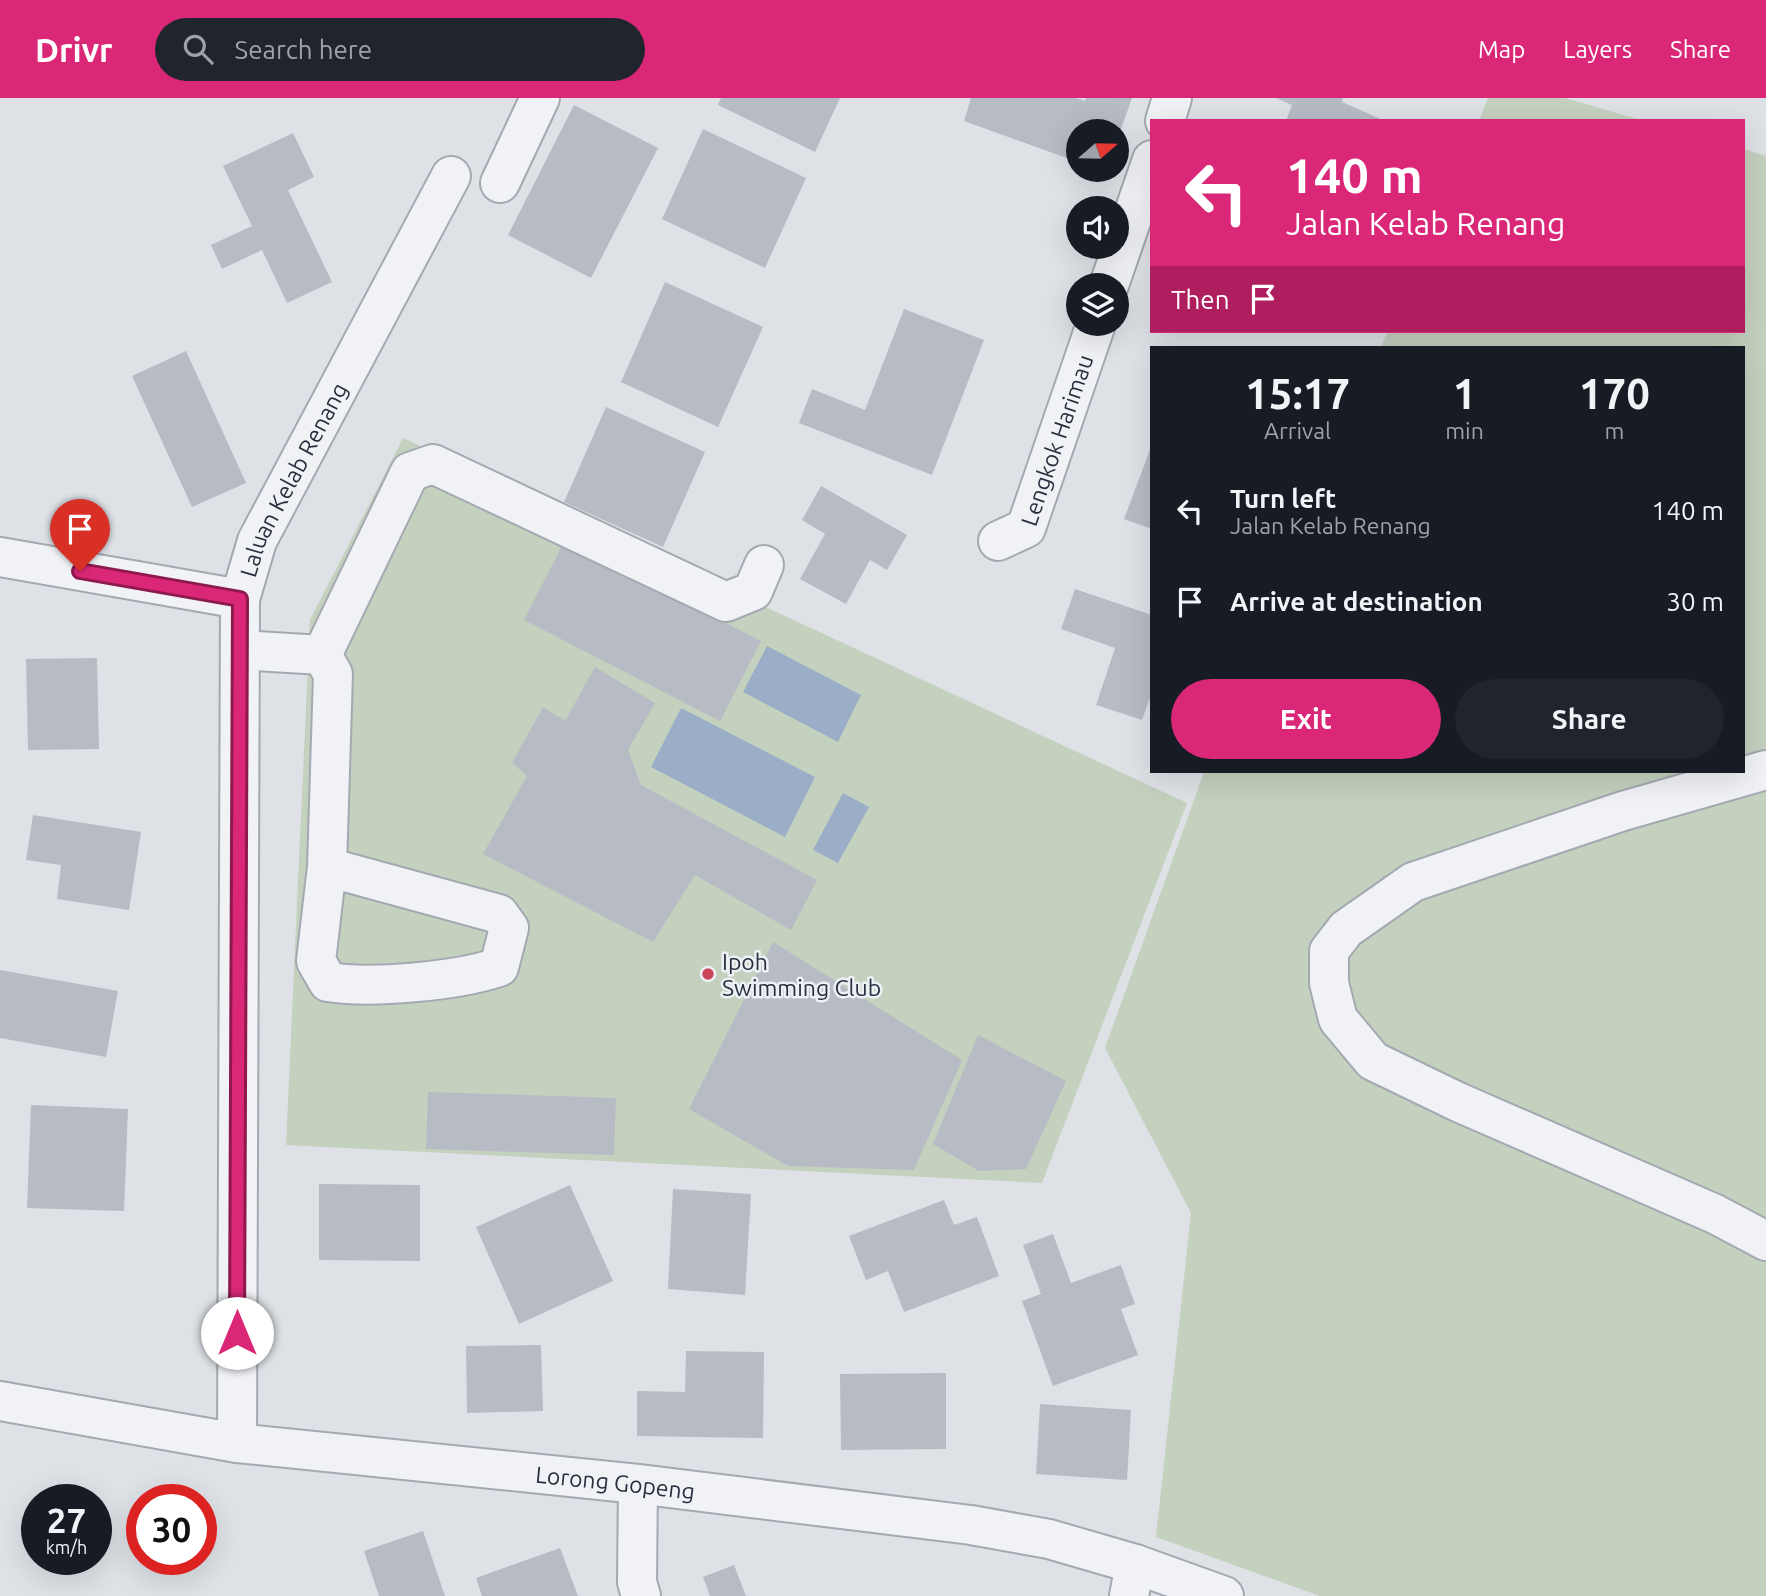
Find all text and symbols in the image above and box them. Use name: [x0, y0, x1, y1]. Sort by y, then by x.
search box: [155, 18, 645, 81]
icon: search: [179, 30, 217, 68]
text: Drivr: [35, 31, 113, 68]
text: Search here: [235, 35, 372, 64]
text: Map: [1478, 36, 1525, 63]
text: Layers: [1563, 36, 1632, 63]
text: Share: [1670, 36, 1731, 63]
north arrow: [1066, 119, 1129, 182]
map controls: [1066, 119, 1129, 336]
icon: left: [1171, 147, 1262, 238]
text: 140 m: [1286, 147, 1423, 202]
button: sound: [1066, 196, 1129, 259]
text: Jalan Kelab Renang: [1286, 205, 1565, 241]
button: layers: [1066, 273, 1129, 336]
icon: arrive: [1244, 280, 1282, 318]
text: Then: [1171, 285, 1230, 314]
street label: Lengkok Harimau: [1015, 351, 1097, 529]
text: 15:17: [1245, 370, 1350, 417]
text: 1: [1453, 370, 1476, 417]
text: 170: [1579, 370, 1650, 417]
street label: Laluan Kelab Renang: [235, 378, 351, 580]
text: Arrival: [1264, 418, 1331, 443]
text: min: [1445, 418, 1484, 443]
text: m: [1604, 418, 1624, 443]
text: Turn left: [1230, 484, 1336, 513]
icon: left: [1171, 492, 1209, 530]
text: 140 m: [1652, 496, 1724, 525]
pin: [50, 499, 110, 571]
icon: arrive: [61, 510, 99, 548]
text: Jalan Kelab Renang: [1230, 513, 1431, 538]
icon: arrive: [1171, 583, 1209, 621]
text: Arrive at destination: [1230, 587, 1483, 616]
text: 30 m: [1666, 587, 1724, 616]
button: Exit: [1171, 679, 1441, 759]
button: Share: [1455, 679, 1724, 759]
place label: Ipoh Swimming Club: [722, 949, 881, 1000]
marker: Ipoh Swimming Club: [700, 966, 716, 982]
position arrow: [200, 1296, 274, 1370]
street label: Lorong Gopeng: [534, 1461, 696, 1503]
speed limit sign: 30: [126, 1484, 217, 1575]
text: 27: [47, 1500, 86, 1540]
text: km/h: [46, 1537, 87, 1557]

